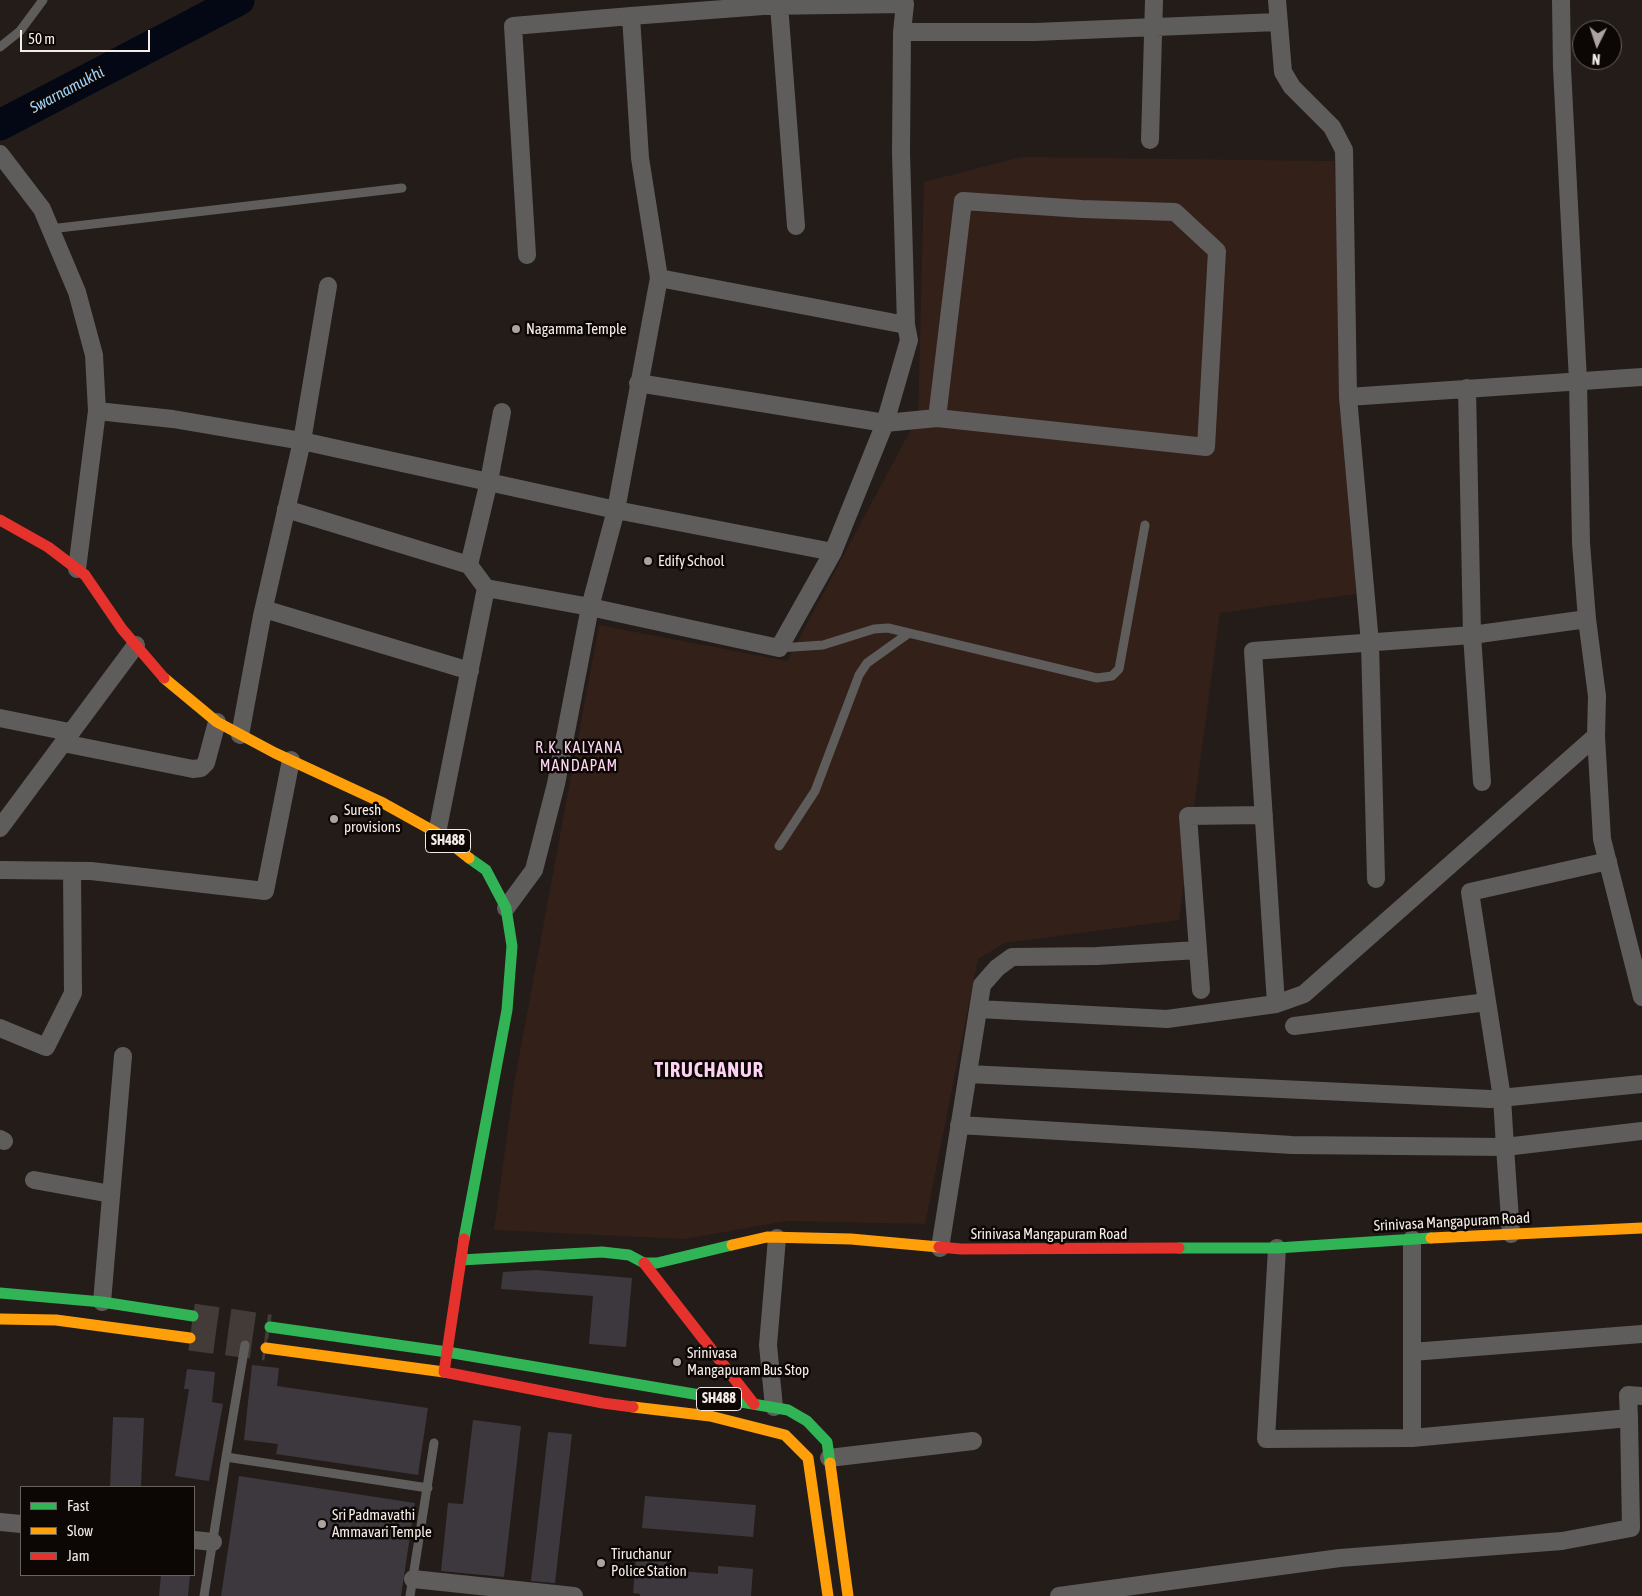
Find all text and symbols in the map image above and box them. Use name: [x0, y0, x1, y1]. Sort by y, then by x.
scale bar: [22, 20, 152, 52]
north arrow: [1572, 20, 1622, 70]
text: 50 m: [28, 30, 55, 47]
text: N: [1591, 51, 1601, 67]
water label: Swarnamukhi: [27, 63, 107, 117]
place label: Nagamma Temple: [526, 320, 627, 338]
marker: Nagamma Temple: [510, 323, 522, 335]
place label: Edify School: [658, 552, 725, 570]
marker: Edify School: [642, 555, 654, 567]
district label: R.K. KALYANA MANDAPAM: [534, 738, 624, 776]
place label: Suresh provisions: [344, 801, 400, 836]
marker: Suresh provisions: [328, 813, 340, 825]
road number: SH488: [426, 829, 470, 852]
district label: TIRUCHANUR: [653, 1059, 765, 1083]
street label: Srinivasa Mangapuram Road: [1373, 1209, 1531, 1235]
street label: Srinivasa Mangapuram Road: [971, 1225, 1127, 1243]
place label: Srinivasa Mangapuram Bus Stop: [687, 1344, 809, 1379]
marker: Srinivasa Mangapuram Bus Stop: [671, 1356, 683, 1368]
road number: SH488: [696, 1388, 742, 1410]
legend: [20, 1486, 195, 1576]
text: Fast: [67, 1497, 89, 1514]
place label: Sri Padmavathi Ammavari Temple: [332, 1506, 432, 1541]
marker: Sri Padmavathi Ammavari Temple: [316, 1518, 328, 1530]
text: Slow: [67, 1522, 93, 1539]
place label: Tiruchanur Police Station: [611, 1545, 687, 1580]
text: Jam: [67, 1547, 90, 1564]
marker: Tiruchanur Police Station: [595, 1557, 607, 1569]

